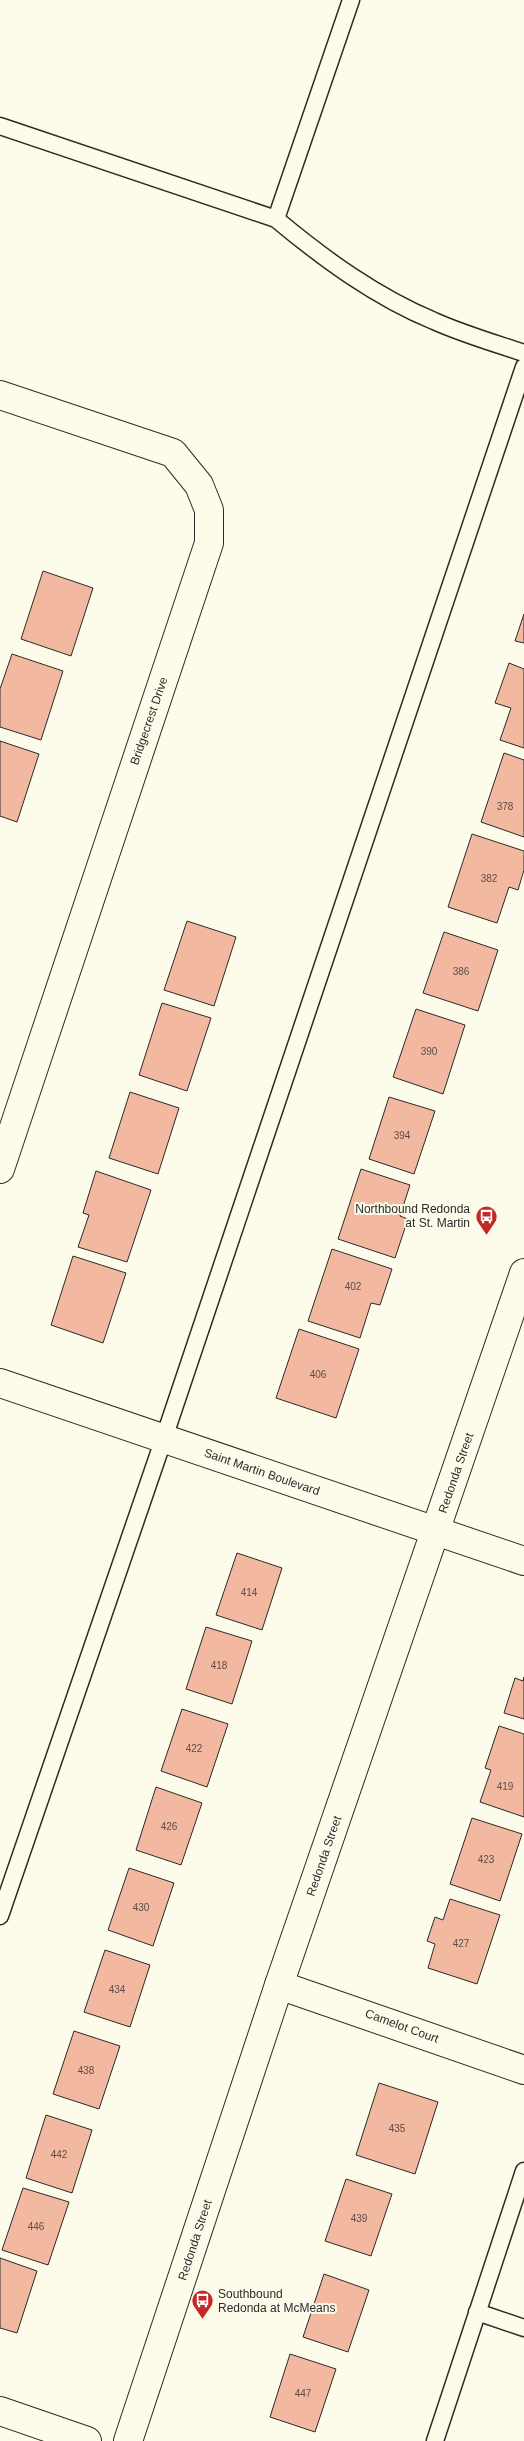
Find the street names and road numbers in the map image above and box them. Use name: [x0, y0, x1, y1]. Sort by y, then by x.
street label: Bridgecrest Drive: [127, 675, 171, 767]
street label: Redonda Street: [436, 1430, 477, 1515]
street label: Saint Martin Boulevard: [202, 1446, 322, 1498]
street label: Redonda Street: [304, 1813, 345, 1898]
street label: Camelot Court: [363, 2006, 441, 2046]
street label: Redonda Street: [175, 2197, 215, 2282]

